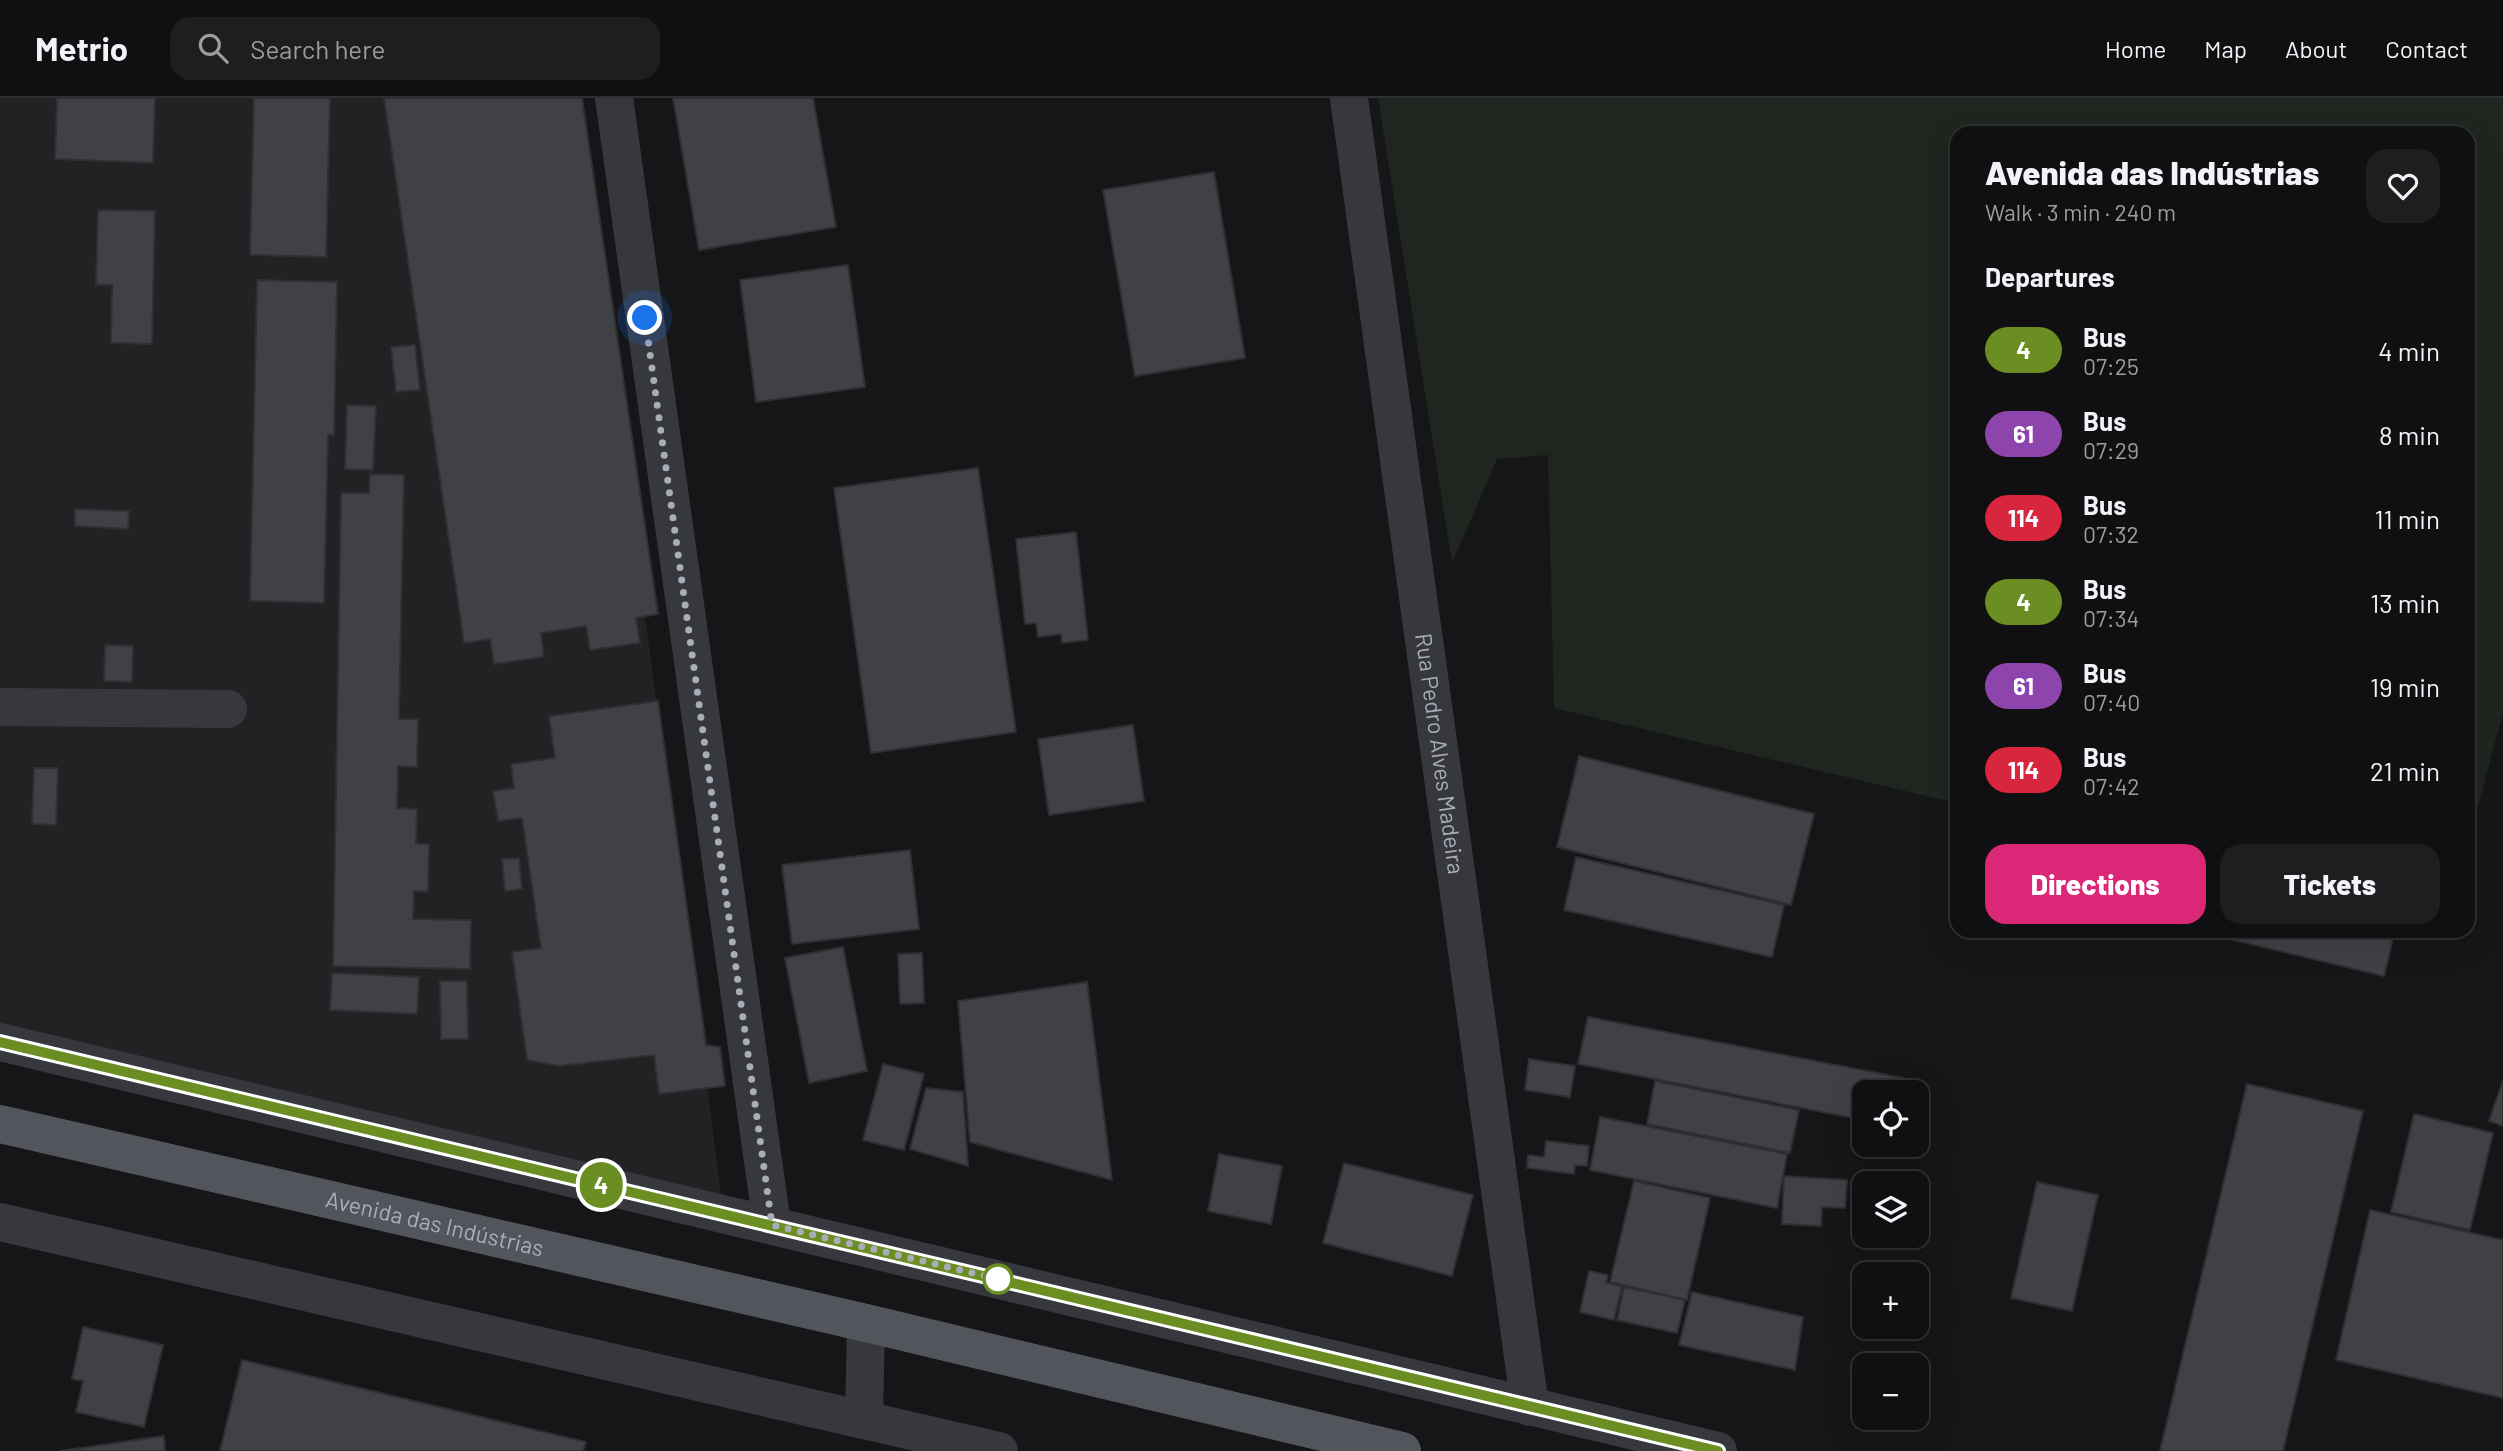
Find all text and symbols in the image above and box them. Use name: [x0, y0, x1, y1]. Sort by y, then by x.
search box: [170, 17, 660, 80]
text: Metrio: [35, 28, 128, 68]
icon: search: [194, 29, 232, 67]
text: Search here: [250, 33, 385, 64]
text: Home: [2105, 34, 2166, 63]
text: Map: [2204, 34, 2247, 63]
text: About: [2285, 34, 2347, 63]
text: Contact: [2385, 34, 2468, 63]
button: heart: [2366, 149, 2440, 223]
text: Avenida das Indústrias: [1985, 152, 2319, 192]
text: Walk · 3 min · 240 m: [1985, 198, 2176, 226]
text: Departures: [1985, 261, 2115, 292]
your location: [627, 300, 662, 335]
text: Bus: [2083, 321, 2126, 352]
text: 4: [2016, 335, 2031, 364]
text: 4 min: [2378, 335, 2440, 366]
text: 07:25: [2083, 352, 2139, 380]
text: Bus: [2083, 405, 2126, 436]
text: 61: [2013, 419, 2034, 448]
text: 8 min: [2379, 419, 2440, 450]
text: 07:29: [2083, 436, 2139, 464]
text: Bus: [2083, 489, 2126, 520]
text: 114: [2008, 503, 2039, 532]
text: 11 min: [2374, 503, 2440, 534]
text: 07:32: [2083, 520, 2139, 548]
text: Bus: [2083, 573, 2126, 604]
text: 4: [2016, 587, 2031, 616]
text: 13 min: [2370, 587, 2440, 618]
text: 07:34: [2083, 604, 2139, 632]
street label: Rua Pedro Alves Madeira: [1410, 631, 1471, 876]
text: Bus: [2083, 657, 2126, 688]
text: 61: [2013, 671, 2034, 700]
text: 19 min: [2370, 671, 2440, 702]
text: 07:40: [2083, 688, 2140, 716]
text: Bus: [2083, 741, 2126, 772]
text: 114: [2008, 755, 2039, 784]
text: 21 min: [2370, 755, 2440, 786]
text: 07:42: [2083, 772, 2140, 800]
button: Directions: [1985, 844, 2206, 924]
button: Tickets: [2220, 844, 2440, 924]
map controls: [1852, 1080, 1929, 1430]
button: locate: [1852, 1080, 1929, 1157]
line badge: 4: [578, 1162, 624, 1208]
text: 4: [594, 1170, 608, 1199]
button: layers: [1852, 1171, 1929, 1248]
street label: Avenida das Indústrias: [323, 1184, 547, 1262]
button: +: [1852, 1262, 1929, 1339]
unlabelled marker: [983, 1264, 1013, 1294]
button: −: [1852, 1353, 1929, 1430]

